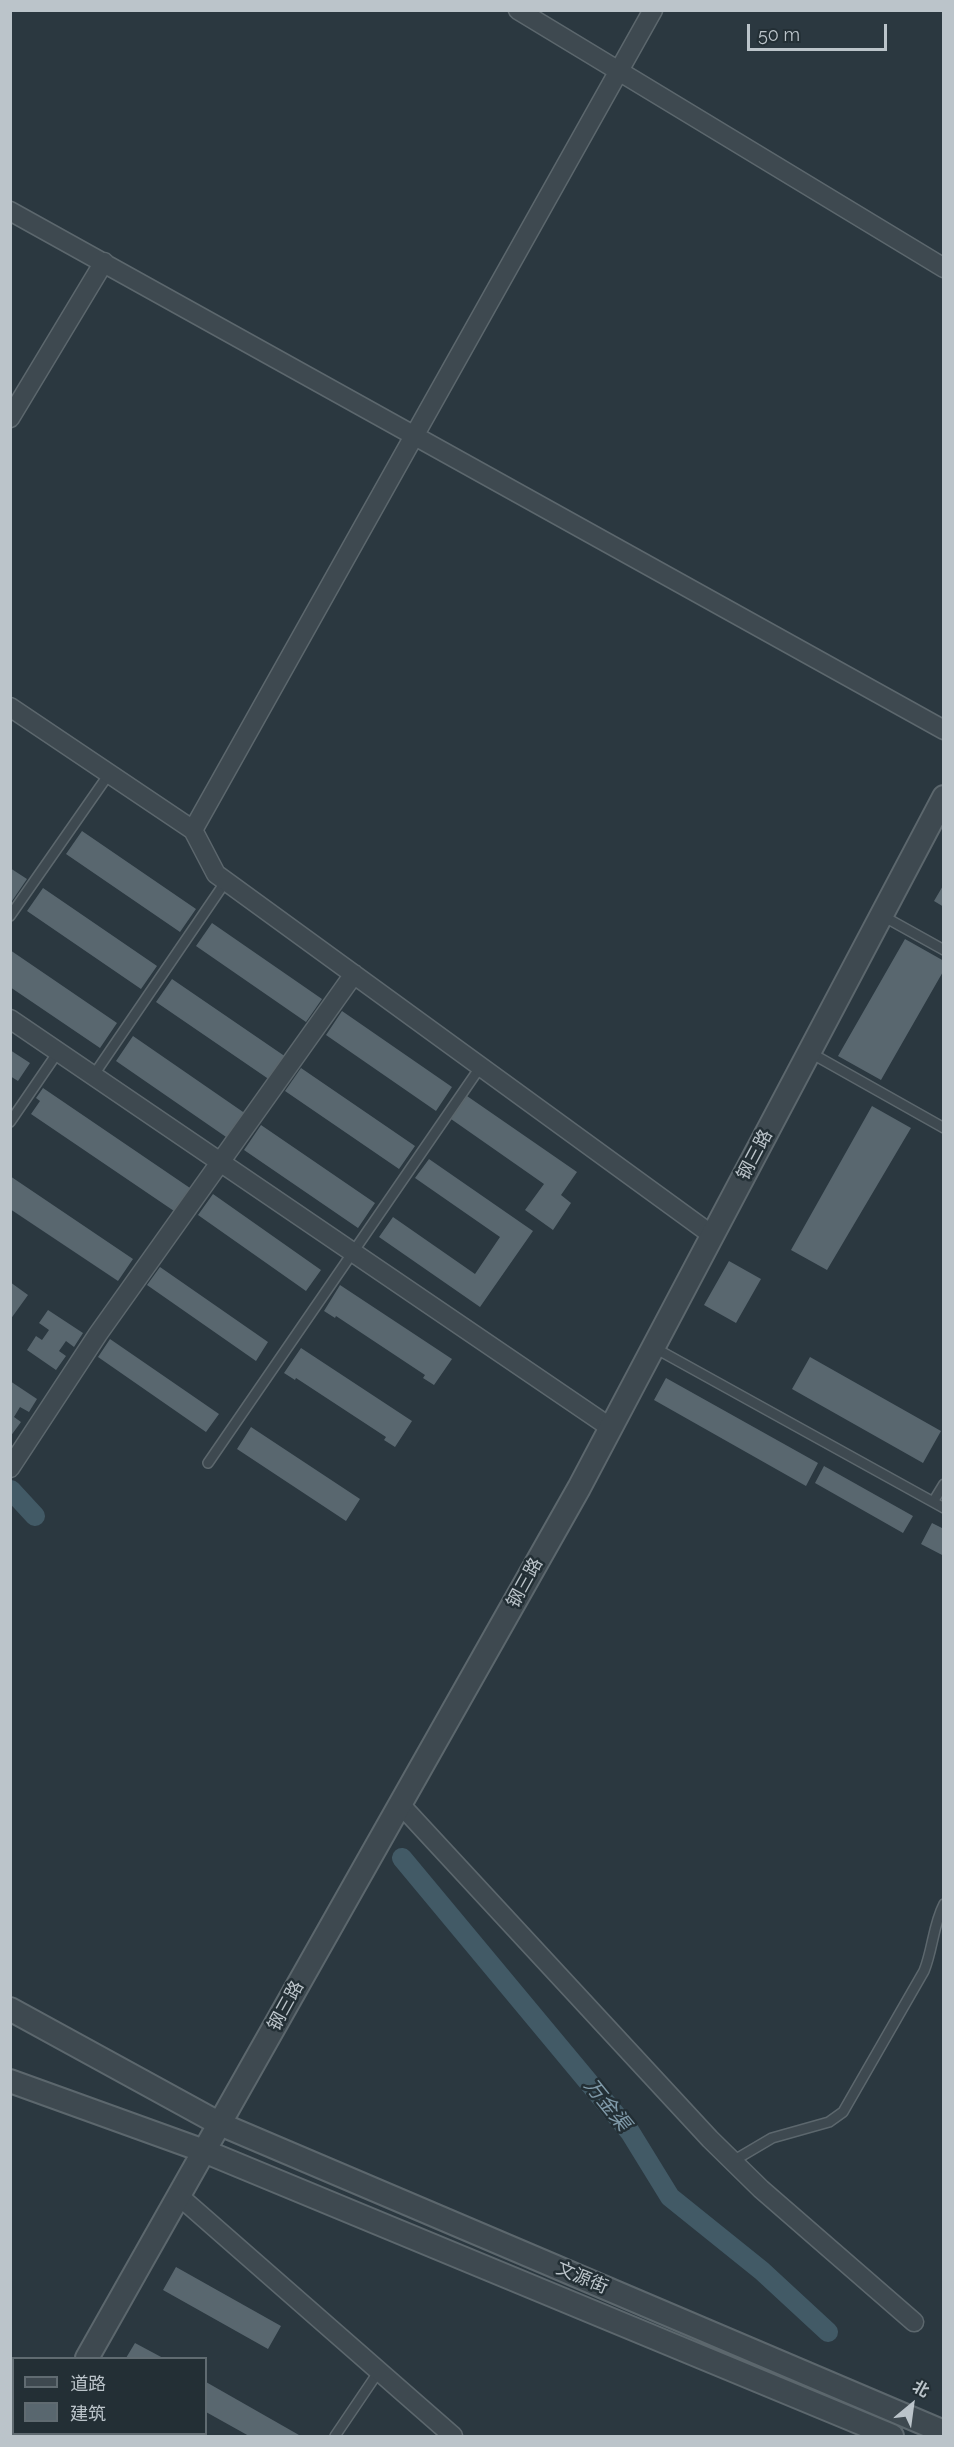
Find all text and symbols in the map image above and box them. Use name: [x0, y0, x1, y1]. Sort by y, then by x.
scale bar: [750, 12, 890, 50]
text: 50 m: [758, 24, 800, 45]
street label: 钢三路: [733, 1126, 777, 1184]
street label: 钢三路: [502, 1554, 548, 1612]
street label: 钢三路: [263, 1977, 309, 2035]
water label: 万金渠: [579, 2074, 635, 2136]
street label: 文源街: [553, 2258, 611, 2298]
legend: [12, 2357, 207, 2435]
text: 道路: [70, 2373, 106, 2394]
north arrow: [882, 2375, 942, 2435]
text: 北: [909, 2377, 933, 2401]
text: 建筑: [70, 2403, 106, 2424]

